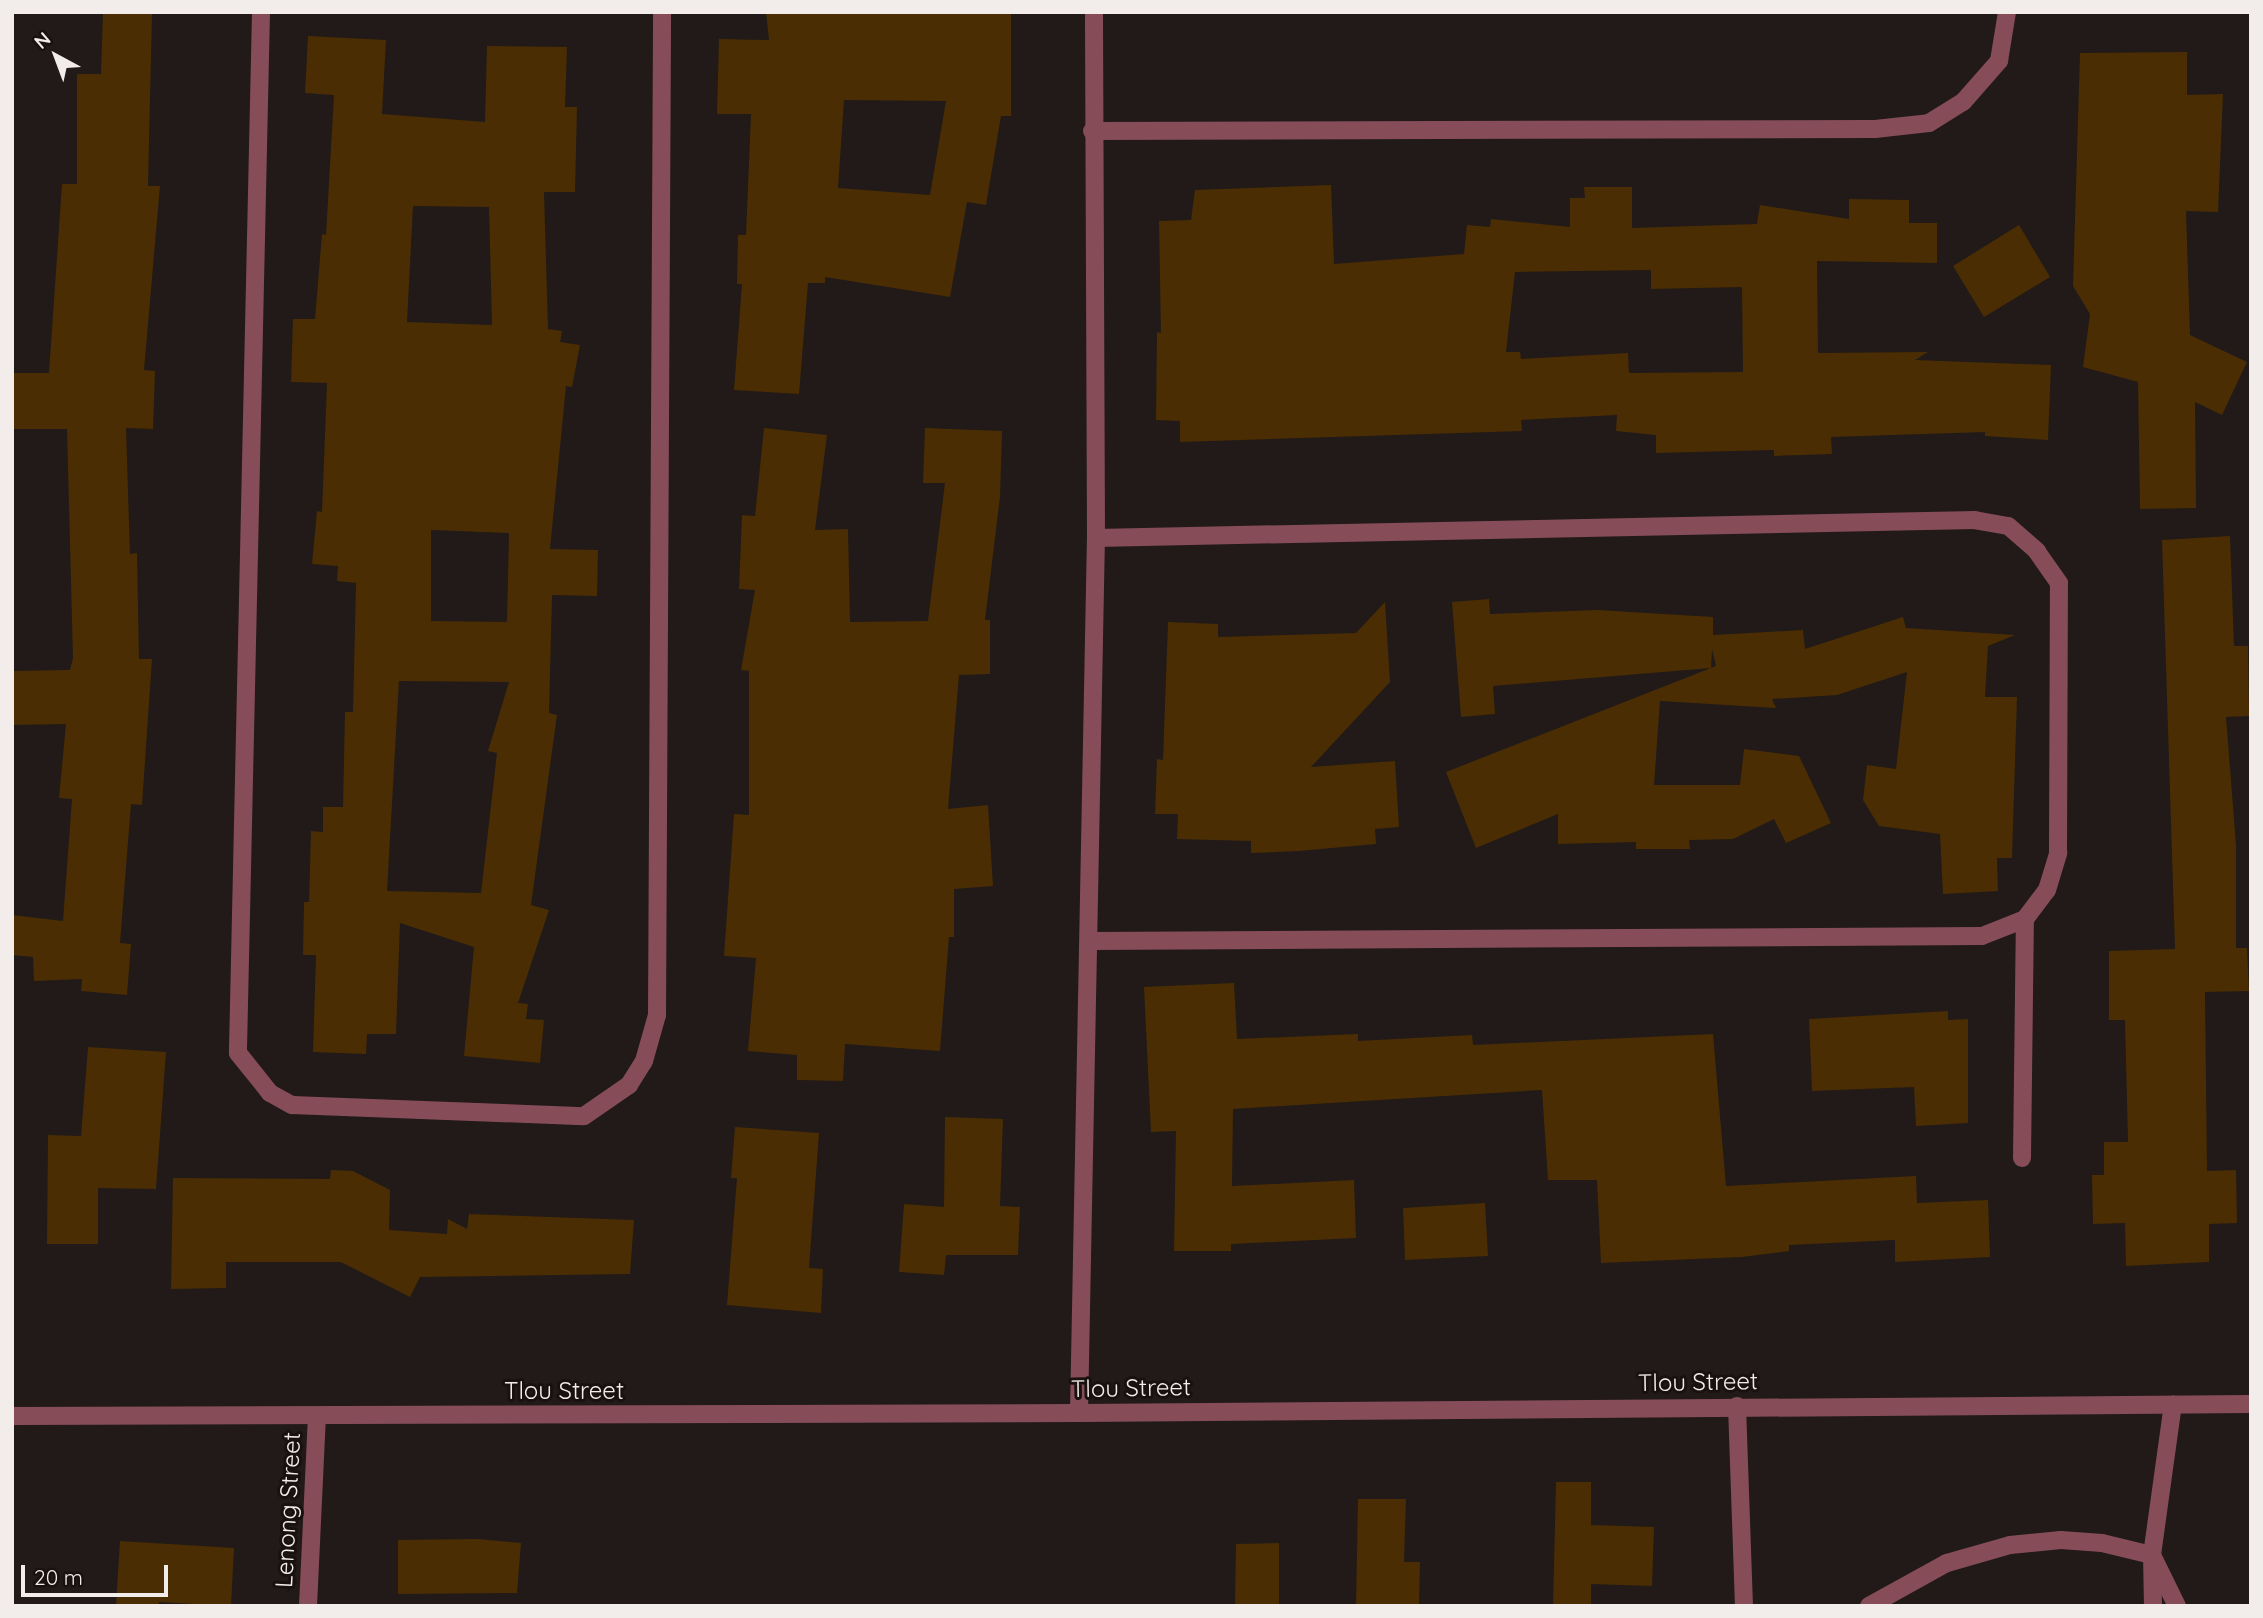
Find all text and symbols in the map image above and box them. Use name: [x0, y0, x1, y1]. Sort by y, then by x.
north arrow: [21, 21, 91, 91]
text: N: [29, 27, 55, 54]
street label: Tlou Street: [1638, 1367, 1758, 1397]
street label: Tlou Street: [1071, 1373, 1191, 1403]
street label: Tlou Street: [504, 1377, 624, 1405]
street label: Lenong Street: [270, 1432, 306, 1588]
scale bar: [24, 1552, 172, 1596]
text: 20 m: [34, 1564, 83, 1590]

